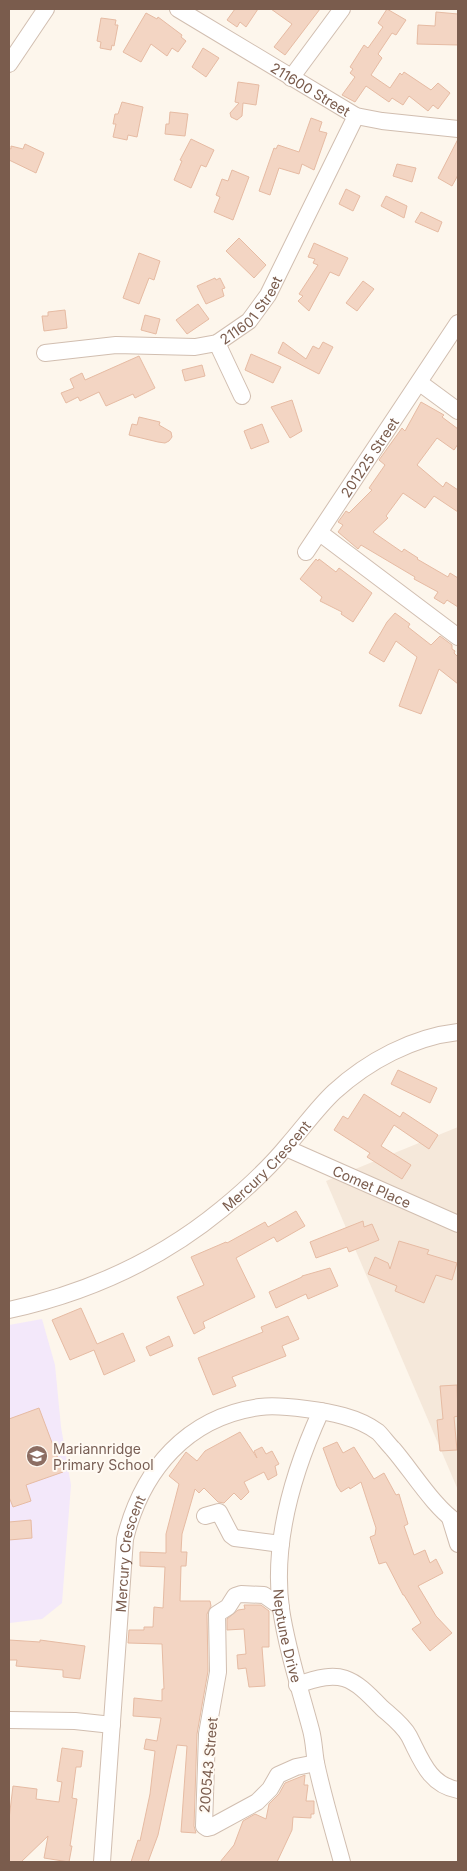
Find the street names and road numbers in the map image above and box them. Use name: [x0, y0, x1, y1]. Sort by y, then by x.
street label: 211600 Street: [268, 58, 354, 119]
street label: 211601 Street: [216, 273, 285, 347]
street label: 201225 Street: [336, 414, 402, 500]
street label: Mercury Crescent: [218, 1116, 314, 1214]
street label: Comet Place: [330, 1161, 414, 1211]
street label: Mercury Crescent: [111, 1492, 148, 1613]
street label: Neptune Drive: [271, 1588, 306, 1684]
street label: 200543 Street: [195, 1716, 221, 1813]

